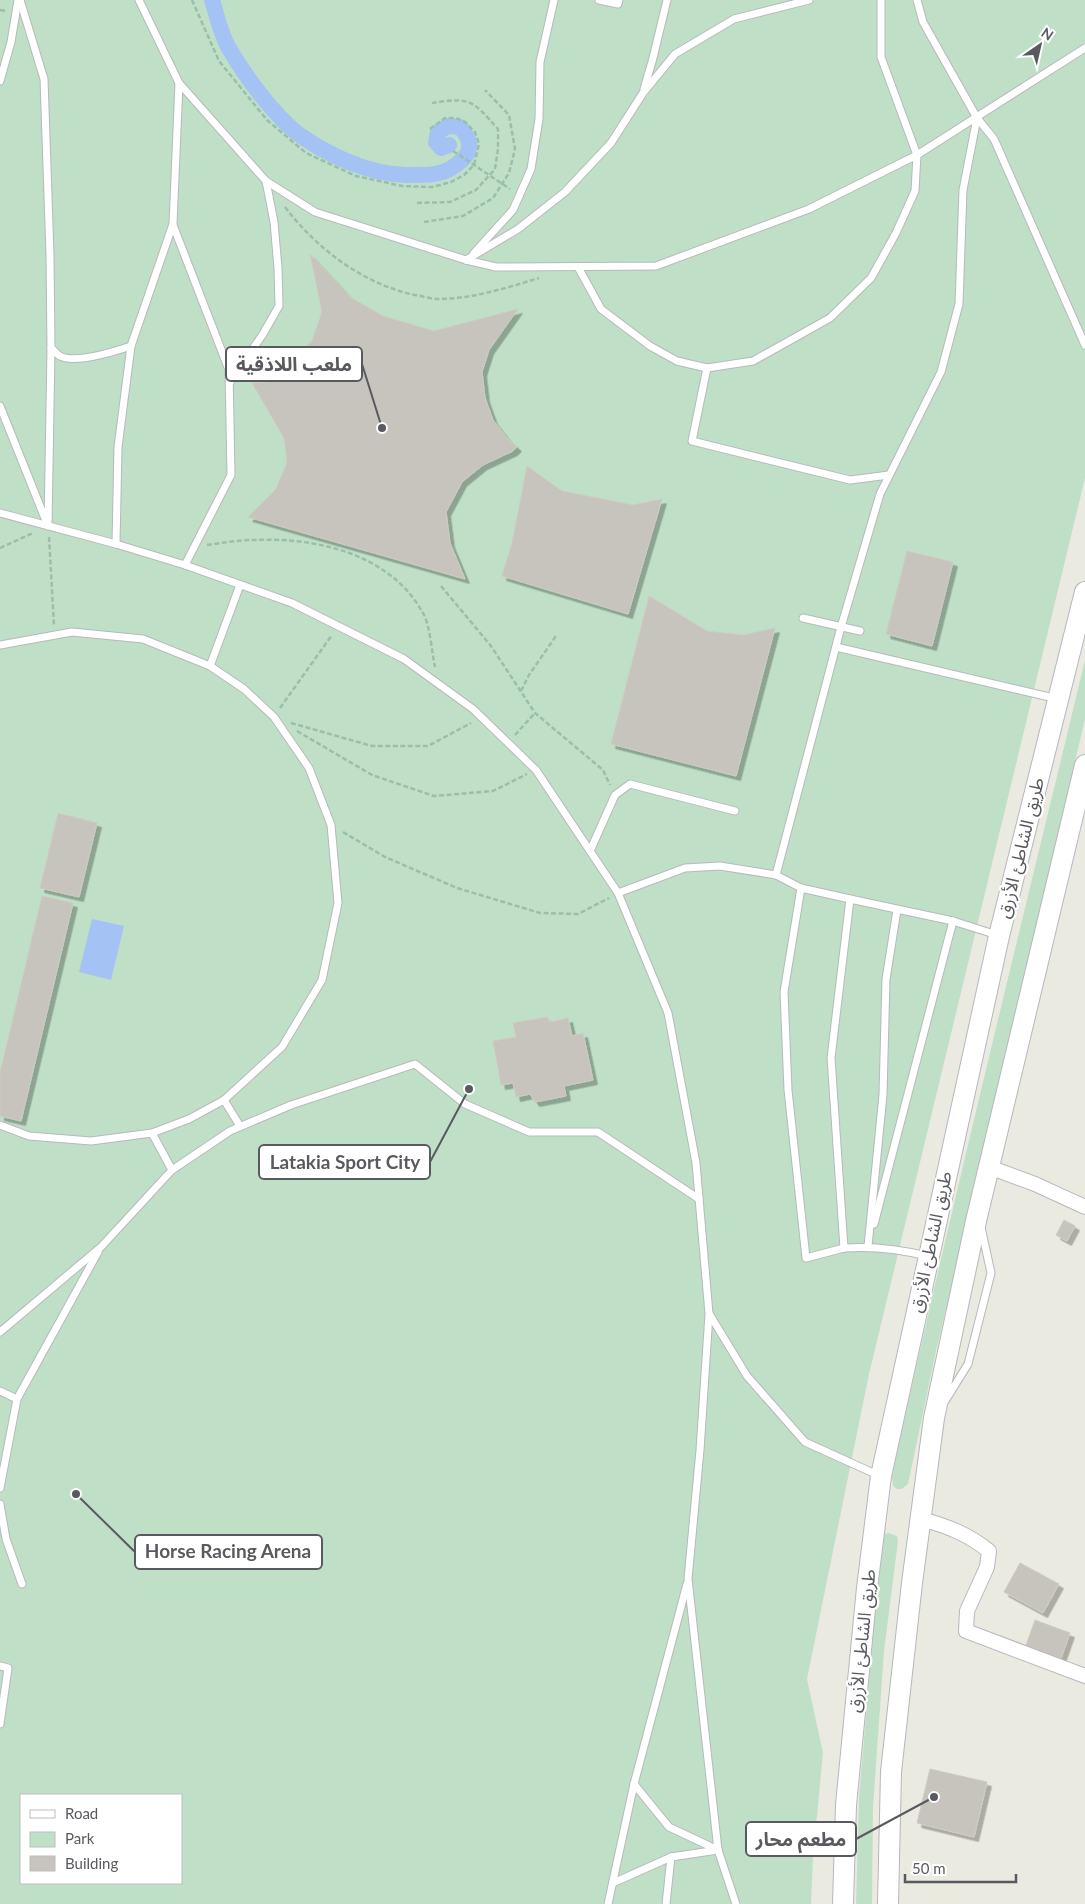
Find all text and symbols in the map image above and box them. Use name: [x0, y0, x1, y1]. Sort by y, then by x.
north arrow: [1015, 20, 1065, 70]
text: N: [1038, 24, 1057, 44]
callout: ملعب اللاذقية: [226, 347, 362, 381]
text: ملعب اللاذقية: [236, 352, 352, 375]
street label: طريق الشاطئ الأزرق: [992, 775, 1049, 921]
callout: Latakia Sport City: [259, 1145, 430, 1179]
text: Latakia Sport City: [270, 1150, 421, 1173]
street label: طريق الشاطئ الأزرق: [904, 1169, 957, 1315]
callout: Horse Racing Arena: [135, 1535, 322, 1569]
text: Horse Racing Arena: [145, 1539, 311, 1562]
street label: طريق الشاطئ الأزرق: [843, 1568, 880, 1714]
legend: [20, 1794, 182, 1884]
text: Road: [65, 1804, 98, 1822]
callout: مطعم محار: [746, 1822, 856, 1856]
text: مطعم محار: [755, 1827, 846, 1854]
text: Park: [65, 1829, 95, 1847]
scale bar: [905, 1852, 1016, 1884]
text: Building: [65, 1854, 118, 1872]
text: 50 m: [912, 1859, 946, 1877]

